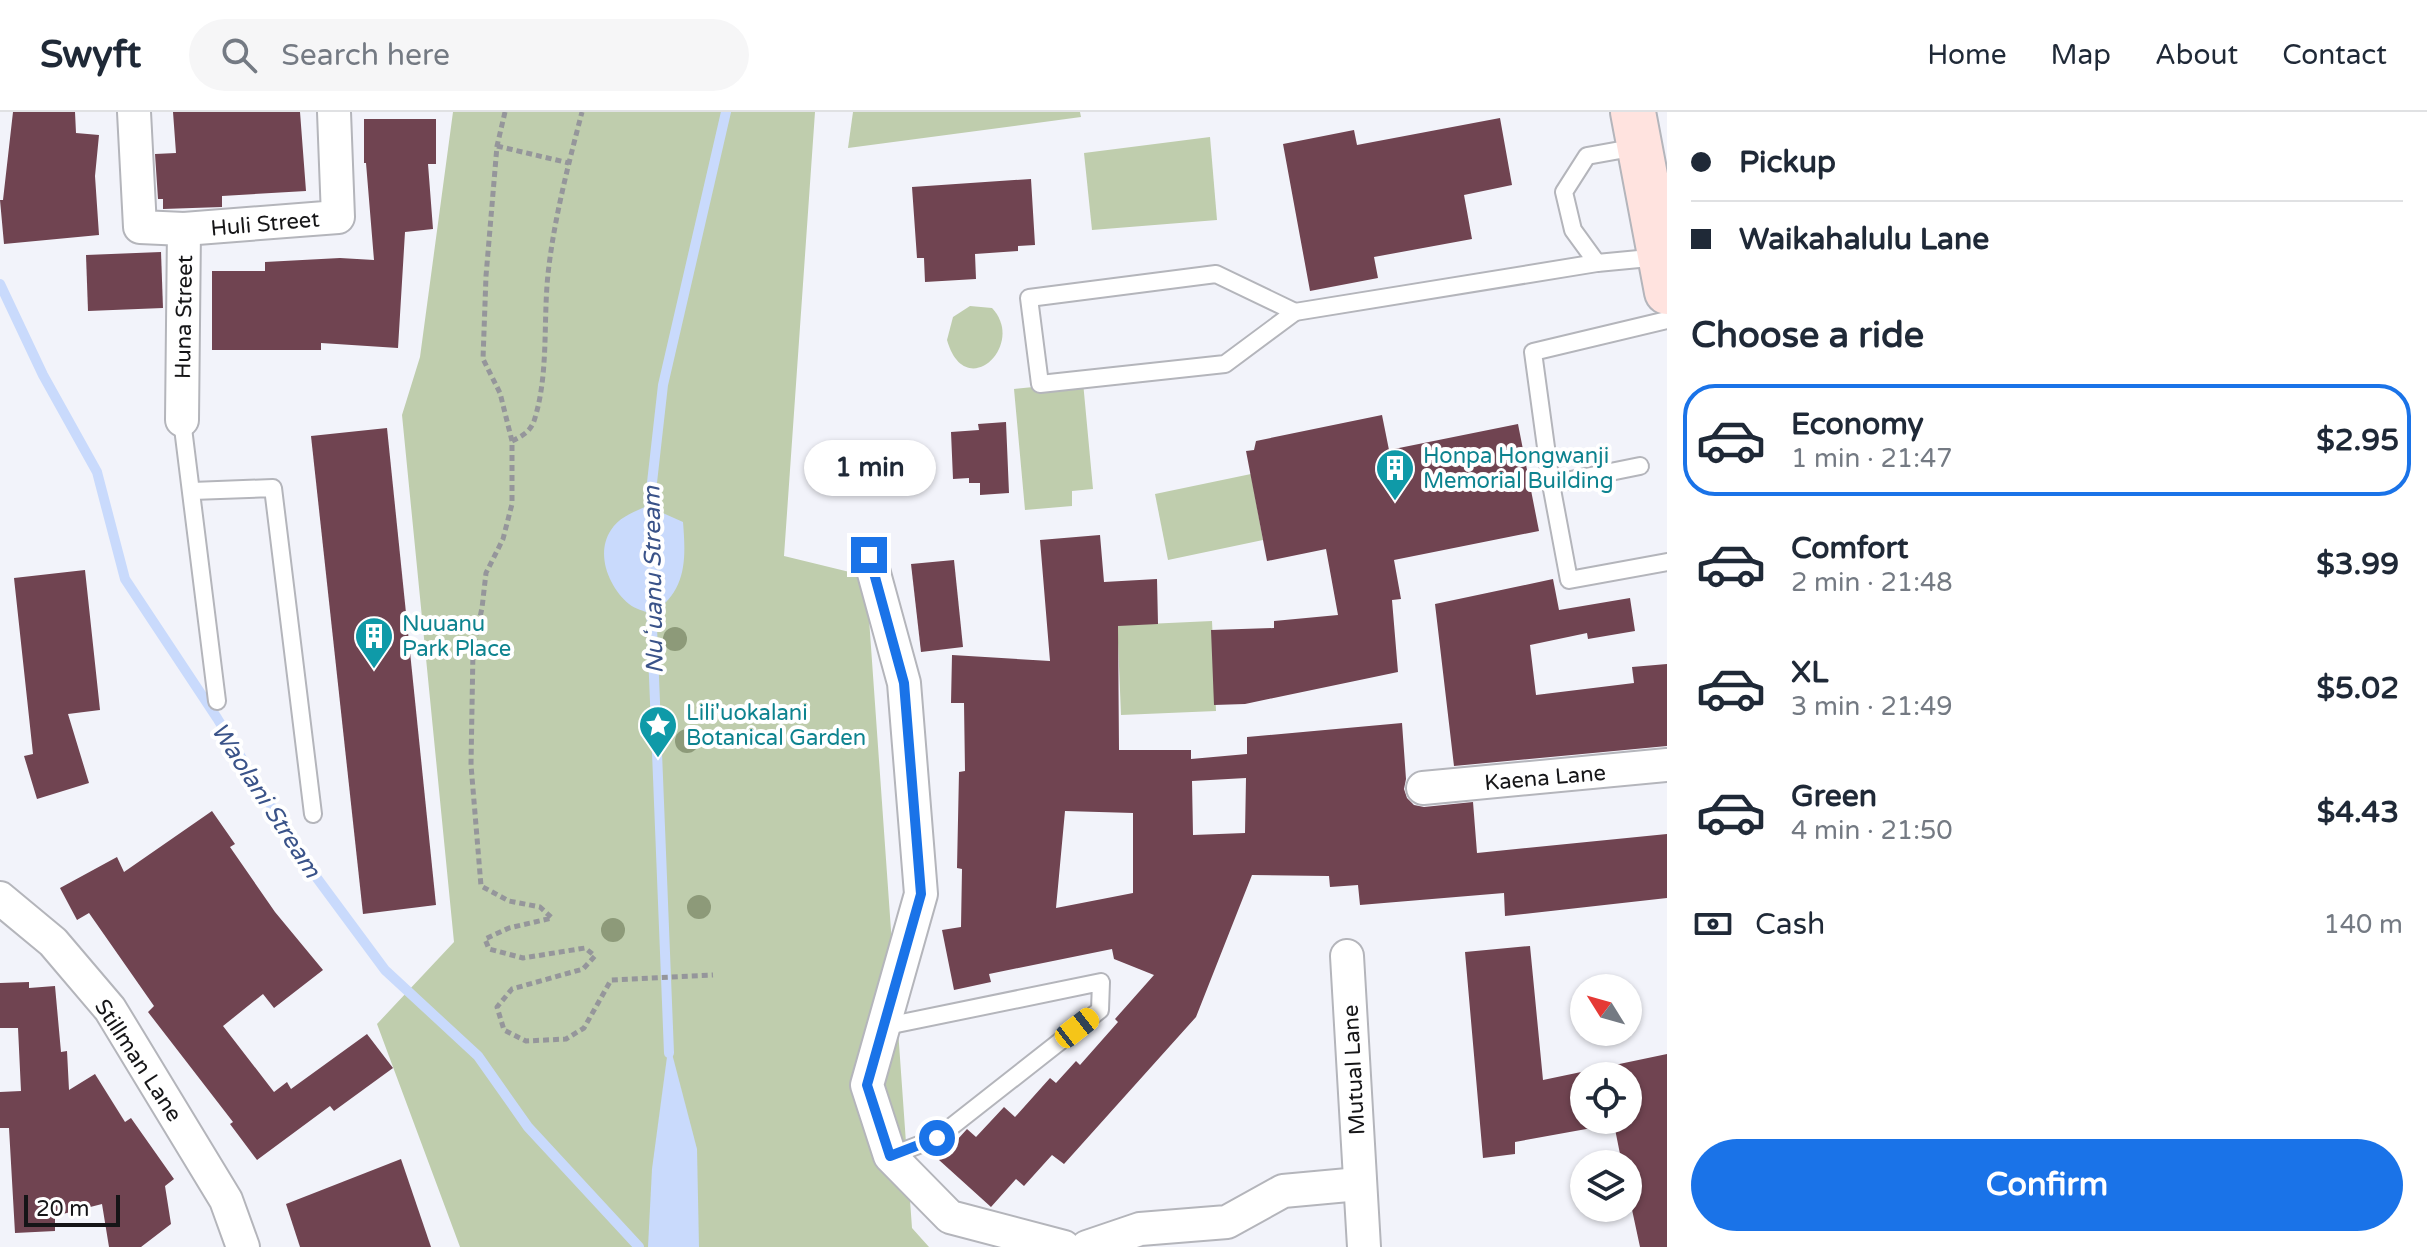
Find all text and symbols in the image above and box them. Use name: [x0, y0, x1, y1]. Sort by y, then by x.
search box: [189, 19, 749, 91]
text: Swyft: [40, 32, 141, 78]
icon: search: [217, 33, 261, 77]
text: Search here: [281, 37, 450, 74]
text: Home: [1927, 38, 2007, 72]
text: Map: [2051, 38, 2111, 72]
text: About: [2155, 38, 2238, 72]
text: Contact: [2282, 38, 2387, 72]
text: Pickup: [1739, 144, 1836, 181]
street label: Huli Street: [210, 206, 321, 242]
text: Waikahalulu Lane: [1739, 221, 1989, 258]
street label: Huna Street: [170, 255, 198, 379]
text: Choose a ride: [1691, 314, 1924, 357]
icon: car: [1695, 404, 1767, 476]
text: Economy: [1791, 406, 1924, 443]
text: $2.95: [2316, 422, 2399, 459]
callout: 1 min: [803, 439, 935, 495]
place label: Honpa Hongwanji Memorial Building: [1423, 443, 1614, 494]
text: 1 min · 21:47: [1791, 443, 1953, 474]
building icon: Honpa Hongwanji Memorial Building: [1374, 447, 1416, 502]
text: 1 min: [835, 452, 905, 483]
water label: Nuʻuanu Stream: [637, 485, 670, 674]
icon: car: [1695, 528, 1767, 600]
text: Comfort: [1791, 530, 1909, 567]
route end: [851, 537, 887, 573]
text: $3.99: [2316, 546, 2399, 583]
text: 2 min · 21:48: [1791, 567, 1953, 598]
place label: Nuuanu Park Place: [402, 611, 511, 662]
building icon: Nuuanu Park Place: [353, 615, 395, 670]
icon: car: [1695, 652, 1767, 724]
text: XL: [1791, 654, 1828, 691]
text: $5.02: [2317, 670, 2399, 707]
text: 3 min · 21:49: [1791, 691, 1953, 722]
place label: Lili'uokalani Botanical Garden: [686, 700, 866, 751]
place icon: Lili'uokalani Botanical Garden: [637, 704, 679, 759]
water label: Waolani Stream: [205, 717, 327, 884]
street label: Kaena Lane: [1483, 760, 1607, 796]
icon: car: [1695, 776, 1767, 848]
text: Green: [1791, 778, 1877, 815]
text: $4.43: [2317, 794, 2399, 831]
text: 4 min · 21:50: [1791, 815, 1953, 846]
icon: cash: [1691, 902, 1735, 946]
text: Cash: [1755, 906, 1825, 943]
text: 140 m: [2323, 909, 2403, 940]
north arrow: [1570, 974, 1642, 1046]
map controls: [1570, 974, 1642, 1222]
street label: Stillman Lane: [89, 995, 187, 1127]
car: [1051, 1004, 1103, 1052]
street label: Mutual Lane: [1338, 1004, 1370, 1136]
button: locate: [1570, 1062, 1642, 1134]
route start: [919, 1120, 955, 1156]
button: Confirm: [1691, 1139, 2403, 1231]
button: layers: [1570, 1150, 1642, 1222]
scale bar: [24, 1191, 120, 1227]
text: 20 m: [36, 1196, 90, 1222]

